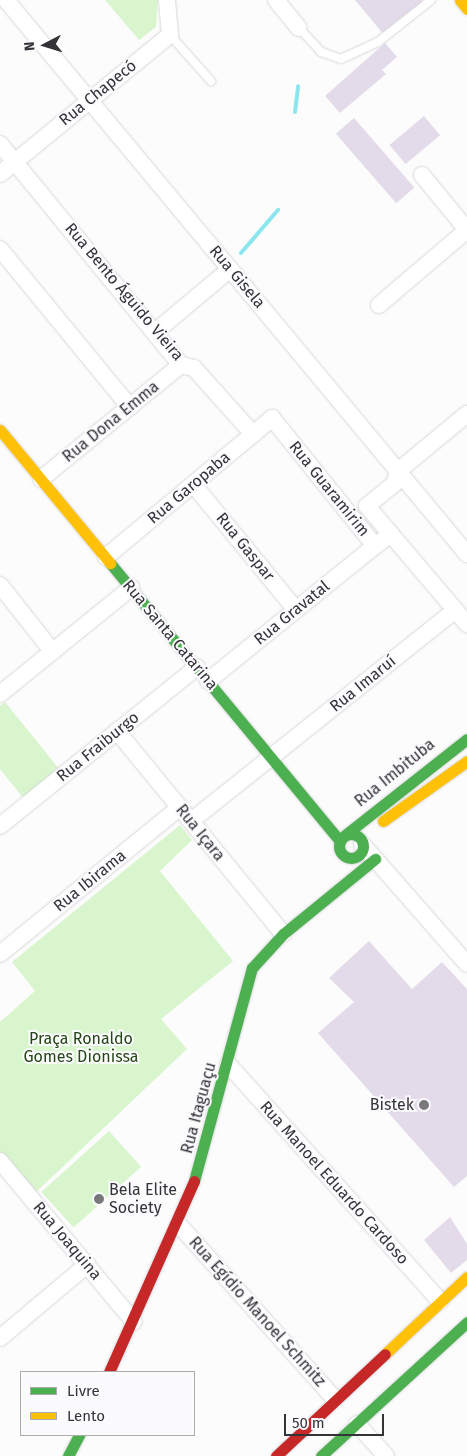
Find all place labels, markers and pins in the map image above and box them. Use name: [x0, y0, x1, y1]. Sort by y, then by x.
place label: Bistek: [370, 1095, 414, 1115]
marker: Bistek: [418, 1099, 430, 1111]
place label: Bela Elite Society: [109, 1180, 177, 1218]
marker: Bela Elite Society: [93, 1193, 105, 1205]

